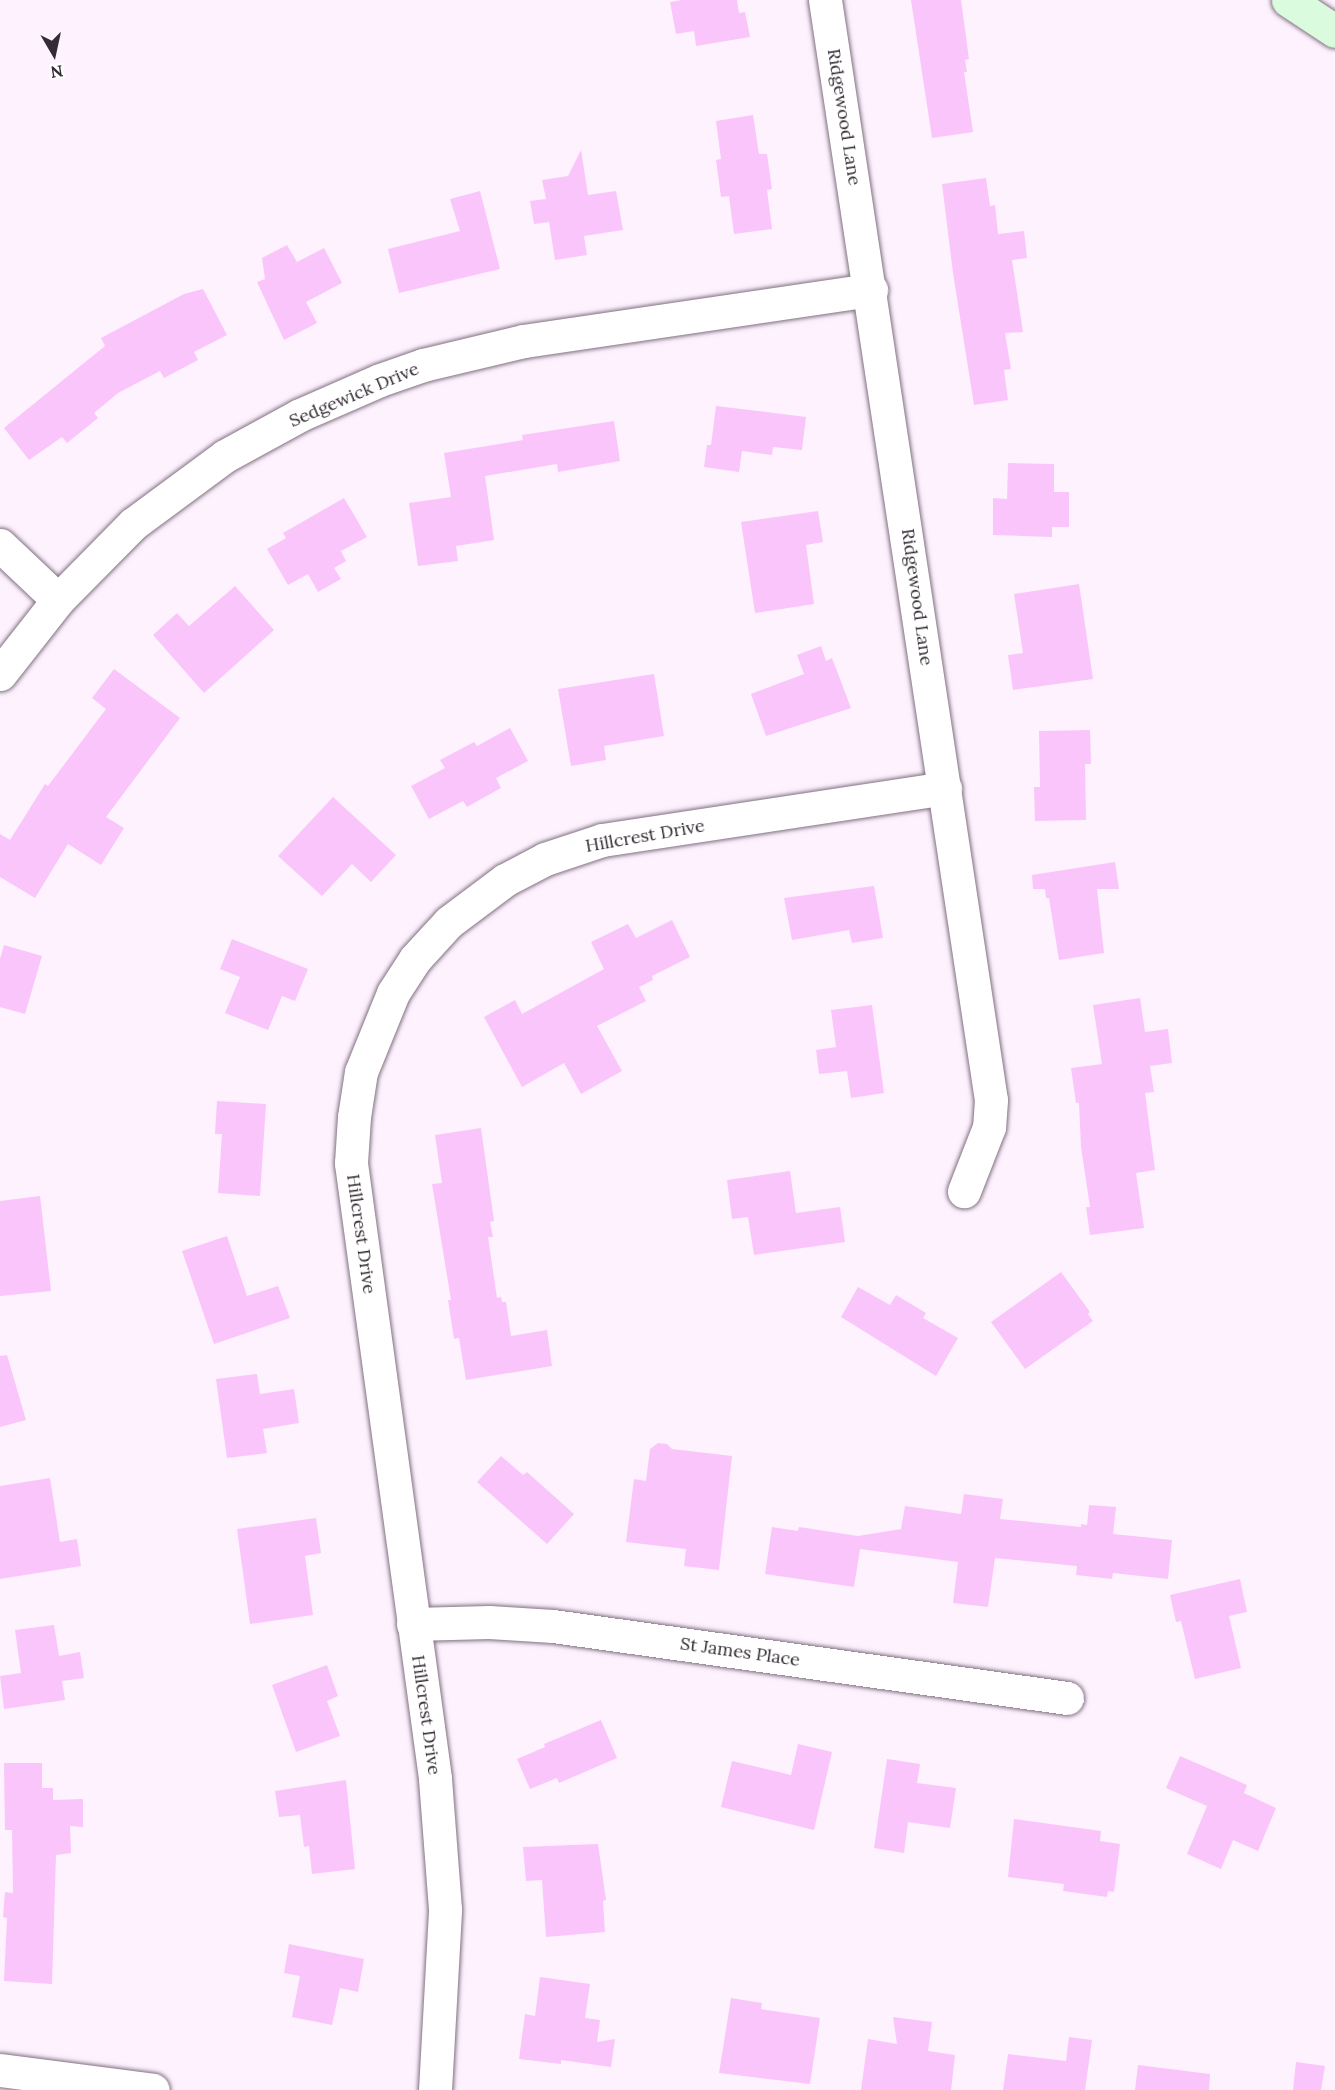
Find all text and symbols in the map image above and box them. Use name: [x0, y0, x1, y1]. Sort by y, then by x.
north arrow: [24, 24, 84, 84]
street label: Ridgewood Lane: [823, 47, 865, 187]
text: N: [49, 61, 64, 83]
street label: Sedgewick Drive: [286, 358, 422, 432]
street label: Ridgewood Lane: [897, 527, 937, 667]
street label: Hillcrest Drive: [584, 815, 706, 857]
street label: Hillcrest Drive: [342, 1173, 380, 1295]
street label: St James Place: [679, 1633, 801, 1671]
street label: Hillcrest Drive: [407, 1654, 445, 1776]

